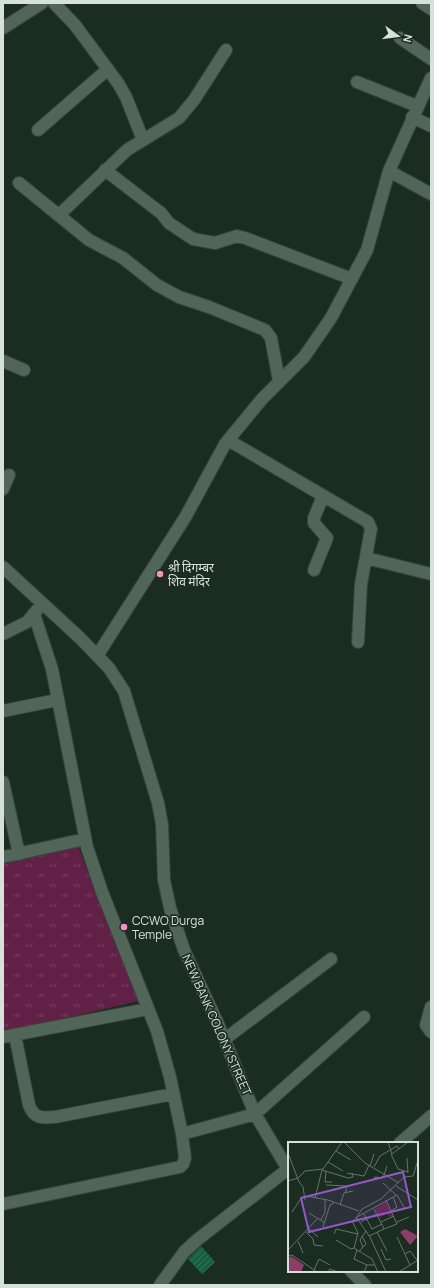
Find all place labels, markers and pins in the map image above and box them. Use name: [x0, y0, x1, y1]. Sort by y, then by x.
place label: श्री दिगम्बर शिव मंदिर: [168, 559, 215, 590]
marker: श्री दिगम्बर शिव मंदिर: [155, 569, 165, 579]
place label: CCWO Durga Temple: [132, 912, 204, 943]
marker: CCWO Durga Temple: [119, 922, 129, 932]

